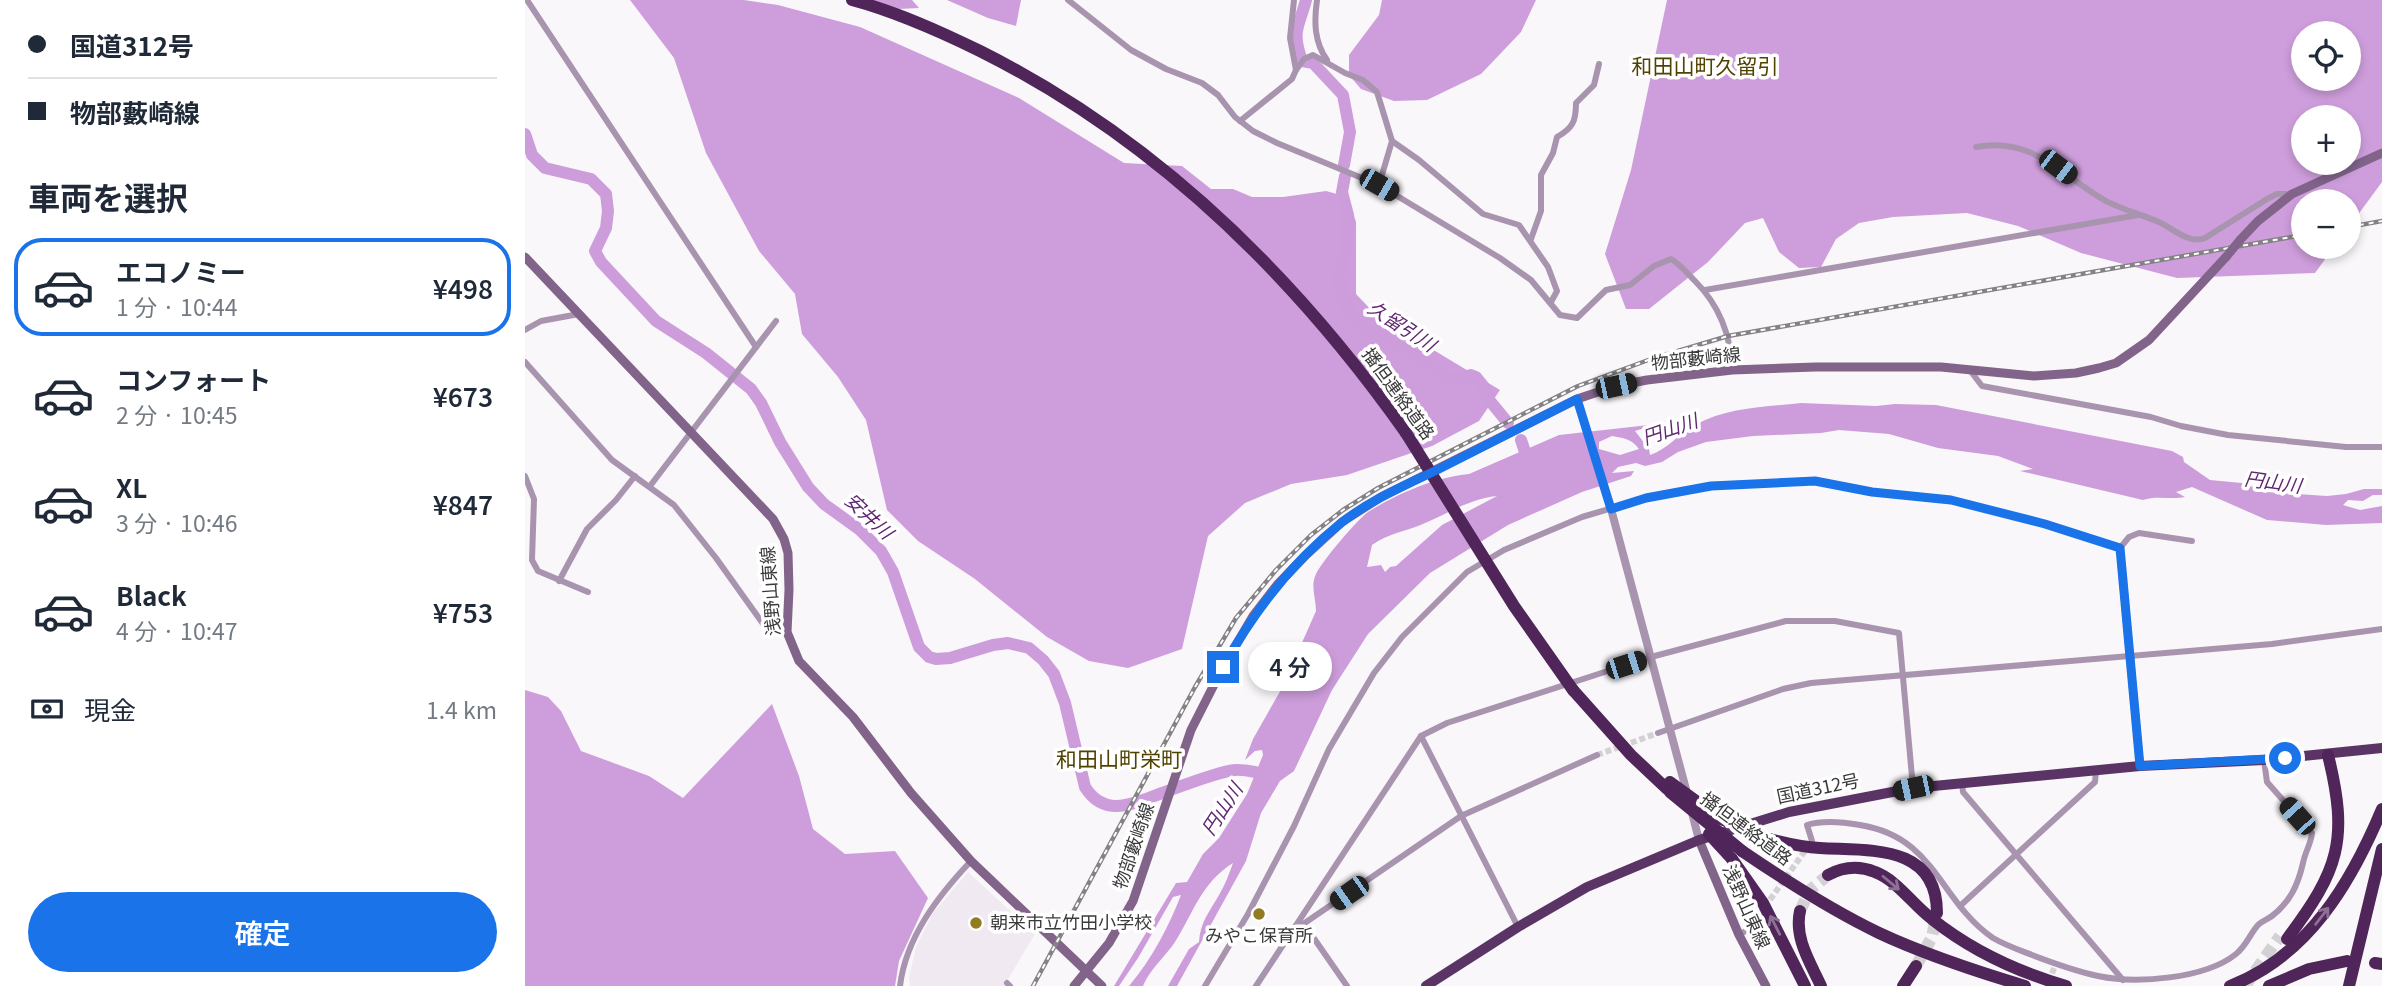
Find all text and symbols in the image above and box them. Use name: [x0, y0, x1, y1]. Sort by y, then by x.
map controls: [2291, 21, 2361, 259]
button: locate: [2291, 21, 2361, 91]
text: 国道312号: [70, 26, 194, 63]
district label: 和田山町久留引: [1632, 50, 1779, 80]
text: 物部藪崎線: [70, 93, 200, 130]
button: +: [2291, 105, 2361, 175]
car: [2035, 146, 2082, 188]
car: [1356, 165, 1403, 205]
text: 車両を選択: [28, 173, 188, 219]
button: −: [2291, 189, 2361, 259]
text: エコノミー: [116, 252, 246, 289]
icon: car: [32, 256, 95, 319]
text: ¥498: [433, 269, 493, 306]
text: 1 分 · 10:44: [116, 289, 238, 323]
water label: 久留引川: [1364, 293, 1444, 358]
street label: 物部藪崎線: [1650, 339, 1742, 375]
street label: 播但連絡道路: [1357, 341, 1442, 444]
text: コンフォート: [116, 360, 271, 397]
icon: car: [32, 364, 95, 427]
car: [1594, 371, 1639, 401]
text: ¥673: [433, 377, 493, 414]
text: 2 分 · 10:45: [116, 397, 238, 431]
water label: 円山川: [1638, 405, 1703, 450]
water label: 円山川: [2243, 463, 2305, 498]
text: XL: [116, 468, 147, 505]
icon: car: [32, 472, 95, 535]
text: ¥847: [433, 485, 493, 522]
water label: 安井川: [840, 486, 902, 546]
text: 3 分 · 10:46: [116, 505, 238, 539]
street label: 浅野山東線: [753, 545, 785, 637]
text: Black: [116, 576, 187, 613]
icon: car: [32, 580, 95, 643]
text: ¥753: [433, 593, 493, 630]
text: 4 分 · 10:47: [116, 613, 238, 647]
callout: 4 分: [1247, 642, 1331, 692]
text: 4 分: [1269, 649, 1311, 683]
car: [1603, 649, 1650, 681]
route end: [1207, 651, 1239, 683]
icon: cash: [28, 690, 66, 728]
text: 現金: [84, 690, 136, 727]
text: 1.4 km: [426, 692, 497, 726]
route start: [2269, 742, 2301, 774]
district label: 和田山町栄町: [1056, 743, 1182, 773]
street label: 国道312号: [1774, 766, 1861, 808]
car: [1891, 773, 1936, 803]
water label: 円山川: [1194, 775, 1249, 839]
street label: 播但連絡道路: [1696, 785, 1798, 870]
car: [2276, 793, 2319, 839]
street label: 物部藪崎線: [1105, 799, 1159, 892]
street label: 浅野山東線: [1718, 860, 1778, 953]
car: [1326, 872, 1373, 914]
one-way arrow: [1881, 875, 1899, 890]
button: 確定: [28, 892, 497, 972]
marker: みやこ保育所: [1251, 906, 1267, 922]
place label: 朝来市立竹田小学校: [990, 908, 1152, 934]
one-way arrow: [2314, 908, 2330, 926]
marker: 朝来市立竹田小学校: [968, 915, 984, 931]
one-way arrow: [1767, 915, 1781, 936]
place label: みやこ保育所: [1205, 921, 1313, 947]

